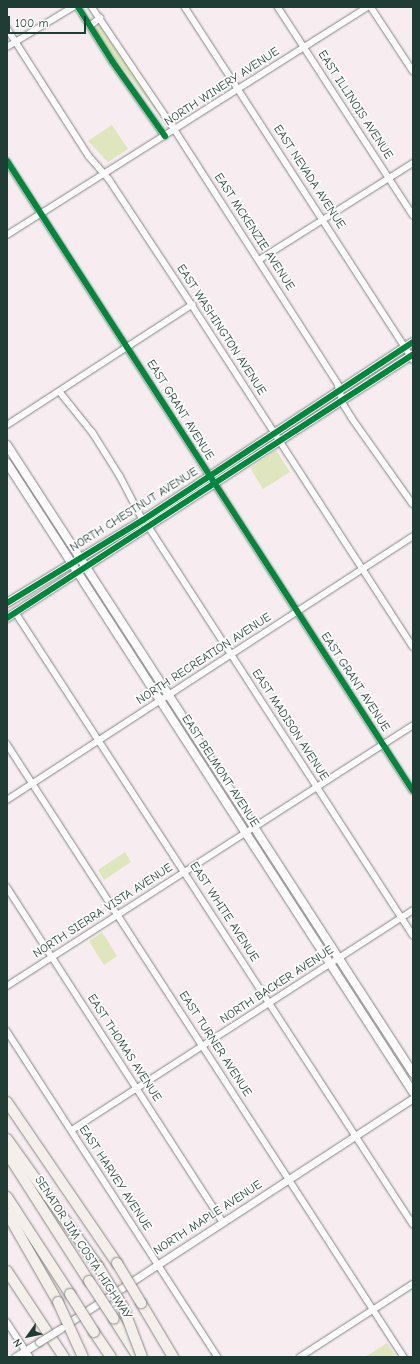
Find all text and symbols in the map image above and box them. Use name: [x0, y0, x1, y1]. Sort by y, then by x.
scale bar: [10, 8, 88, 34]
text: 100 m: [15, 16, 48, 30]
street label: NORTH WINERY AVENUE: [162, 45, 282, 129]
street label: EAST ILLINOIS AVENUE: [314, 48, 396, 162]
street label: EAST NEVADA AVENUE: [270, 122, 348, 232]
street label: EAST MCKENZIE AVENUE: [211, 171, 297, 293]
street label: EAST WASHINGTON AVENUE: [173, 262, 269, 398]
street label: EAST GRANT AVENUE: [143, 357, 217, 463]
street label: NORTH CHESTNUT AVENUE: [67, 465, 201, 555]
street label: NORTH RECREATION AVENUE: [134, 610, 274, 708]
street label: EAST GRANT AVENUE: [317, 630, 393, 734]
street label: EAST MADISON AVENUE: [249, 667, 331, 783]
street label: EAST BELMONT AVENUE: [178, 712, 262, 830]
street label: EAST WHITE AVENUE: [186, 859, 262, 965]
street label: NORTH SIERRA VISTA AVENUE: [31, 861, 175, 961]
street label: NORTH BACKER AVENUE: [218, 943, 336, 1027]
street label: EAST TURNER AVENUE: [176, 989, 254, 1099]
street label: EAST THOMAS AVENUE: [84, 992, 164, 1104]
street label: EAST HARVEY AVENUE: [76, 1123, 154, 1233]
street label: SENATOR JIM COSTA HIGHWAY: [31, 1174, 135, 1322]
street label: NORTH MAPLE AVENUE: [151, 1178, 265, 1258]
north arrow: [8, 1316, 48, 1356]
text: N: [10, 1336, 25, 1349]

